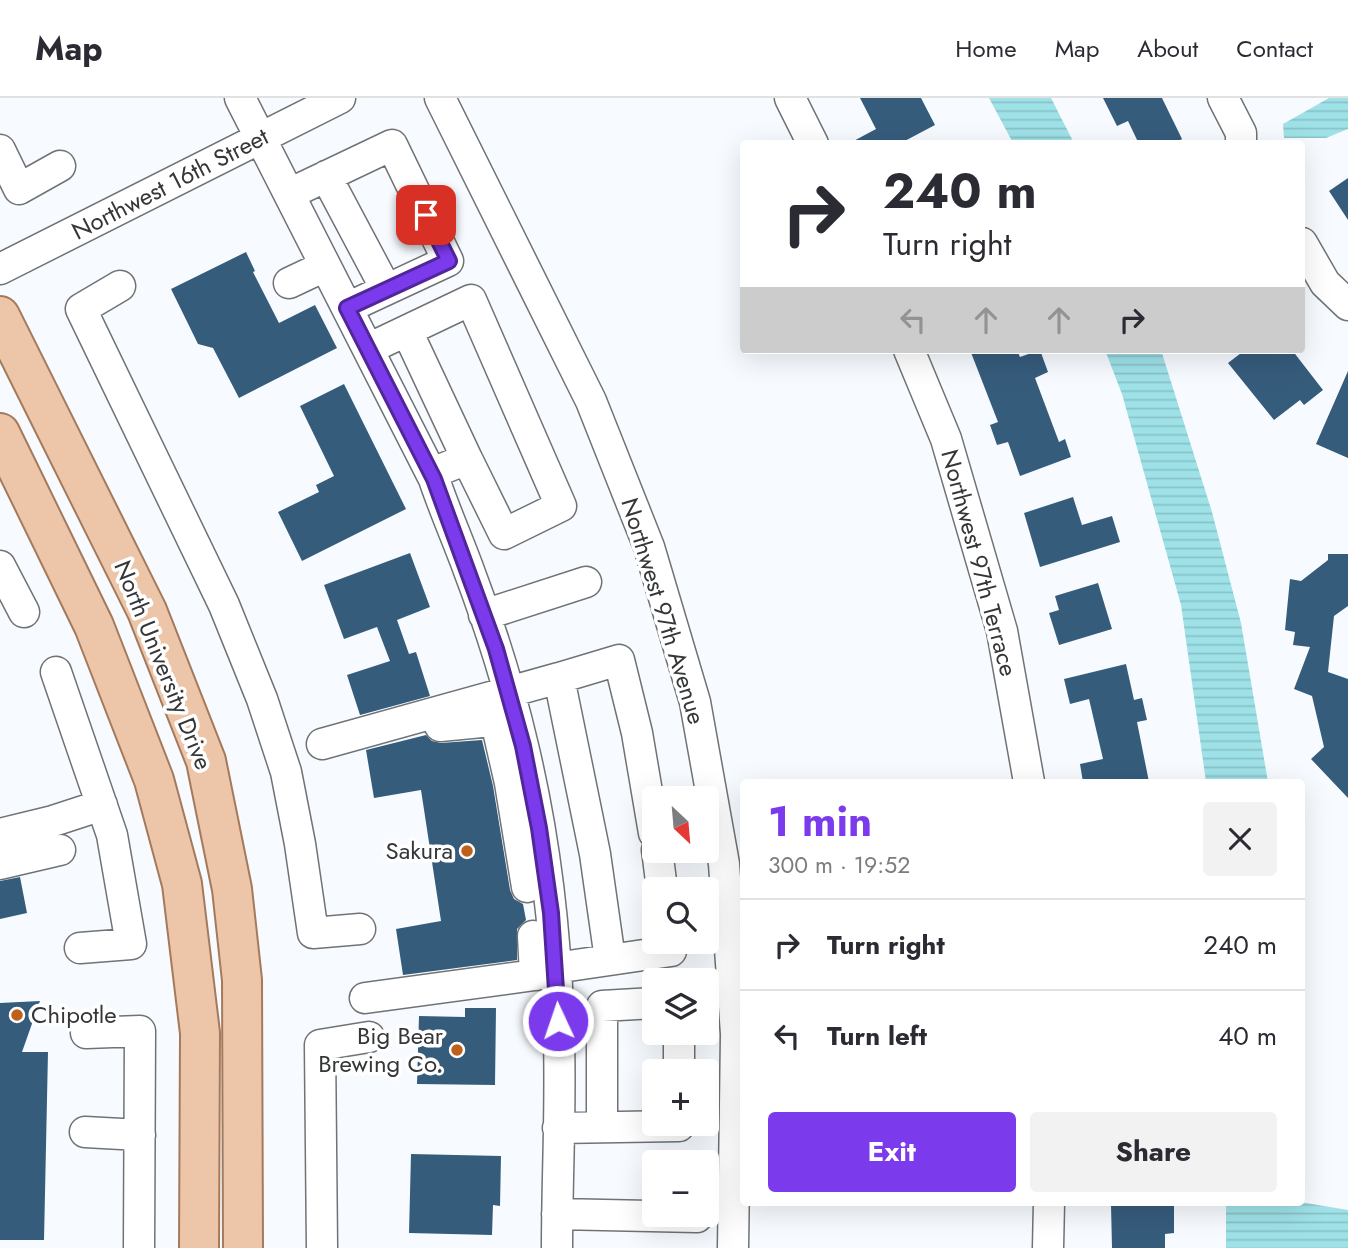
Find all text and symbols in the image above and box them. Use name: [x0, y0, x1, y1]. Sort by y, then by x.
text: Map: [35, 25, 103, 72]
text: Home: [955, 31, 1017, 66]
text: Map: [1055, 31, 1099, 66]
text: About: [1137, 31, 1198, 66]
text: Contact: [1236, 31, 1313, 66]
street label: Northwest 16th Street: [65, 119, 274, 248]
text: 240 m: [883, 156, 1037, 226]
icon: right: [768, 168, 859, 259]
pin: [396, 185, 456, 245]
icon: arrive: [407, 196, 445, 234]
text: Turn right: [883, 221, 1012, 267]
icon: left: [894, 301, 932, 339]
icon: ahead: [967, 301, 1005, 339]
icon: ahead: [1040, 301, 1078, 339]
icon: right: [1113, 301, 1151, 339]
street label: Northwest 97th Terrace: [932, 446, 1027, 680]
street label: Northwest 97th Avenue: [612, 493, 715, 728]
street label: North University Drive: [105, 555, 221, 775]
north arrow: [642, 786, 719, 863]
map controls: [642, 786, 719, 1227]
text: 1 min: [768, 791, 872, 852]
button: close: [1203, 802, 1277, 876]
place label: Sakura: [386, 833, 453, 868]
marker: Sakura: [459, 843, 475, 859]
text: 300 m · 19:52: [768, 848, 910, 882]
button: search: [642, 877, 719, 954]
icon: right: [768, 926, 806, 964]
text: Turn right: [827, 926, 945, 964]
text: 240 m: [1203, 926, 1277, 964]
button: layers: [642, 968, 719, 1045]
position arrow: [521, 984, 595, 1058]
place label: Chipotle: [31, 997, 117, 1032]
marker: Chipotle: [9, 1007, 25, 1023]
icon: left: [768, 1017, 806, 1055]
text: Turn left: [827, 1017, 927, 1055]
text: 40 m: [1218, 1017, 1277, 1055]
place label: Big Bear Brewing Co.: [318, 1018, 444, 1081]
marker: Big Bear Brewing Co.: [449, 1042, 465, 1058]
button: +: [642, 1059, 719, 1136]
button: Exit: [768, 1112, 1016, 1192]
button: Share: [1030, 1112, 1277, 1192]
button: −: [642, 1150, 719, 1227]

